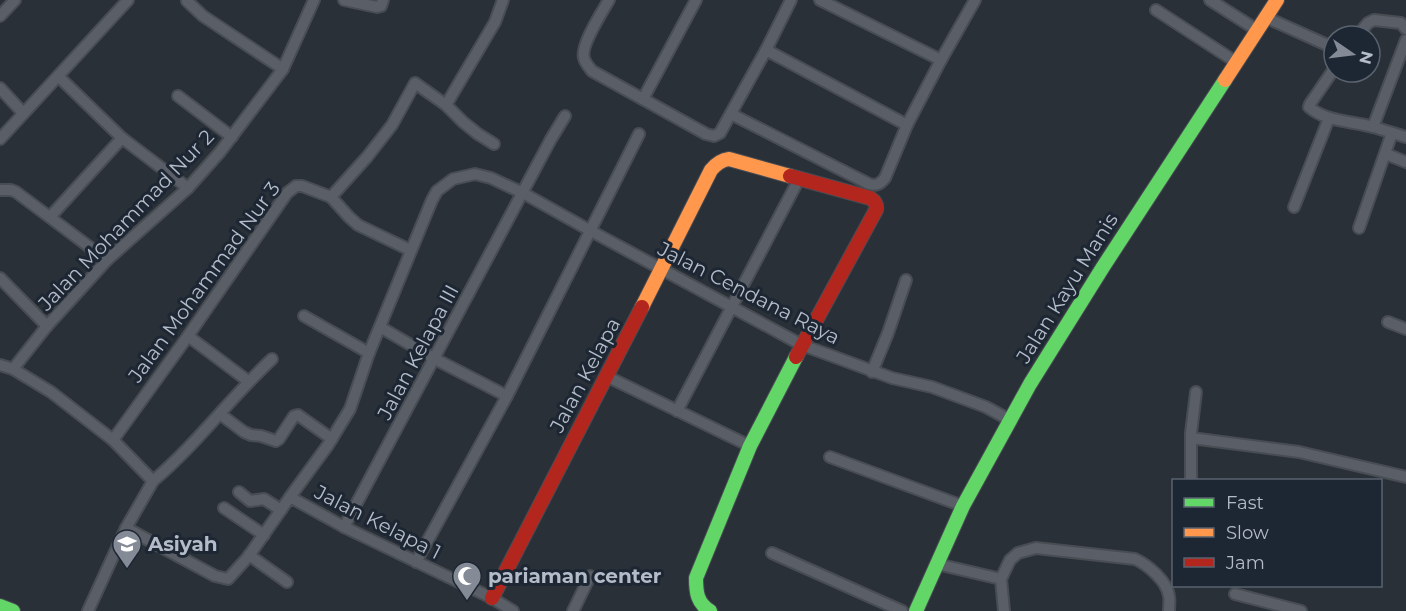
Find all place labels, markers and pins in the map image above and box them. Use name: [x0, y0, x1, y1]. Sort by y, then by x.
school or university icon: Asiyah: [111, 528, 143, 570]
place label: Asiyah: [147, 532, 218, 556]
mosque icon: pariaman center: [451, 560, 483, 602]
place label: pariaman center: [488, 564, 662, 588]

